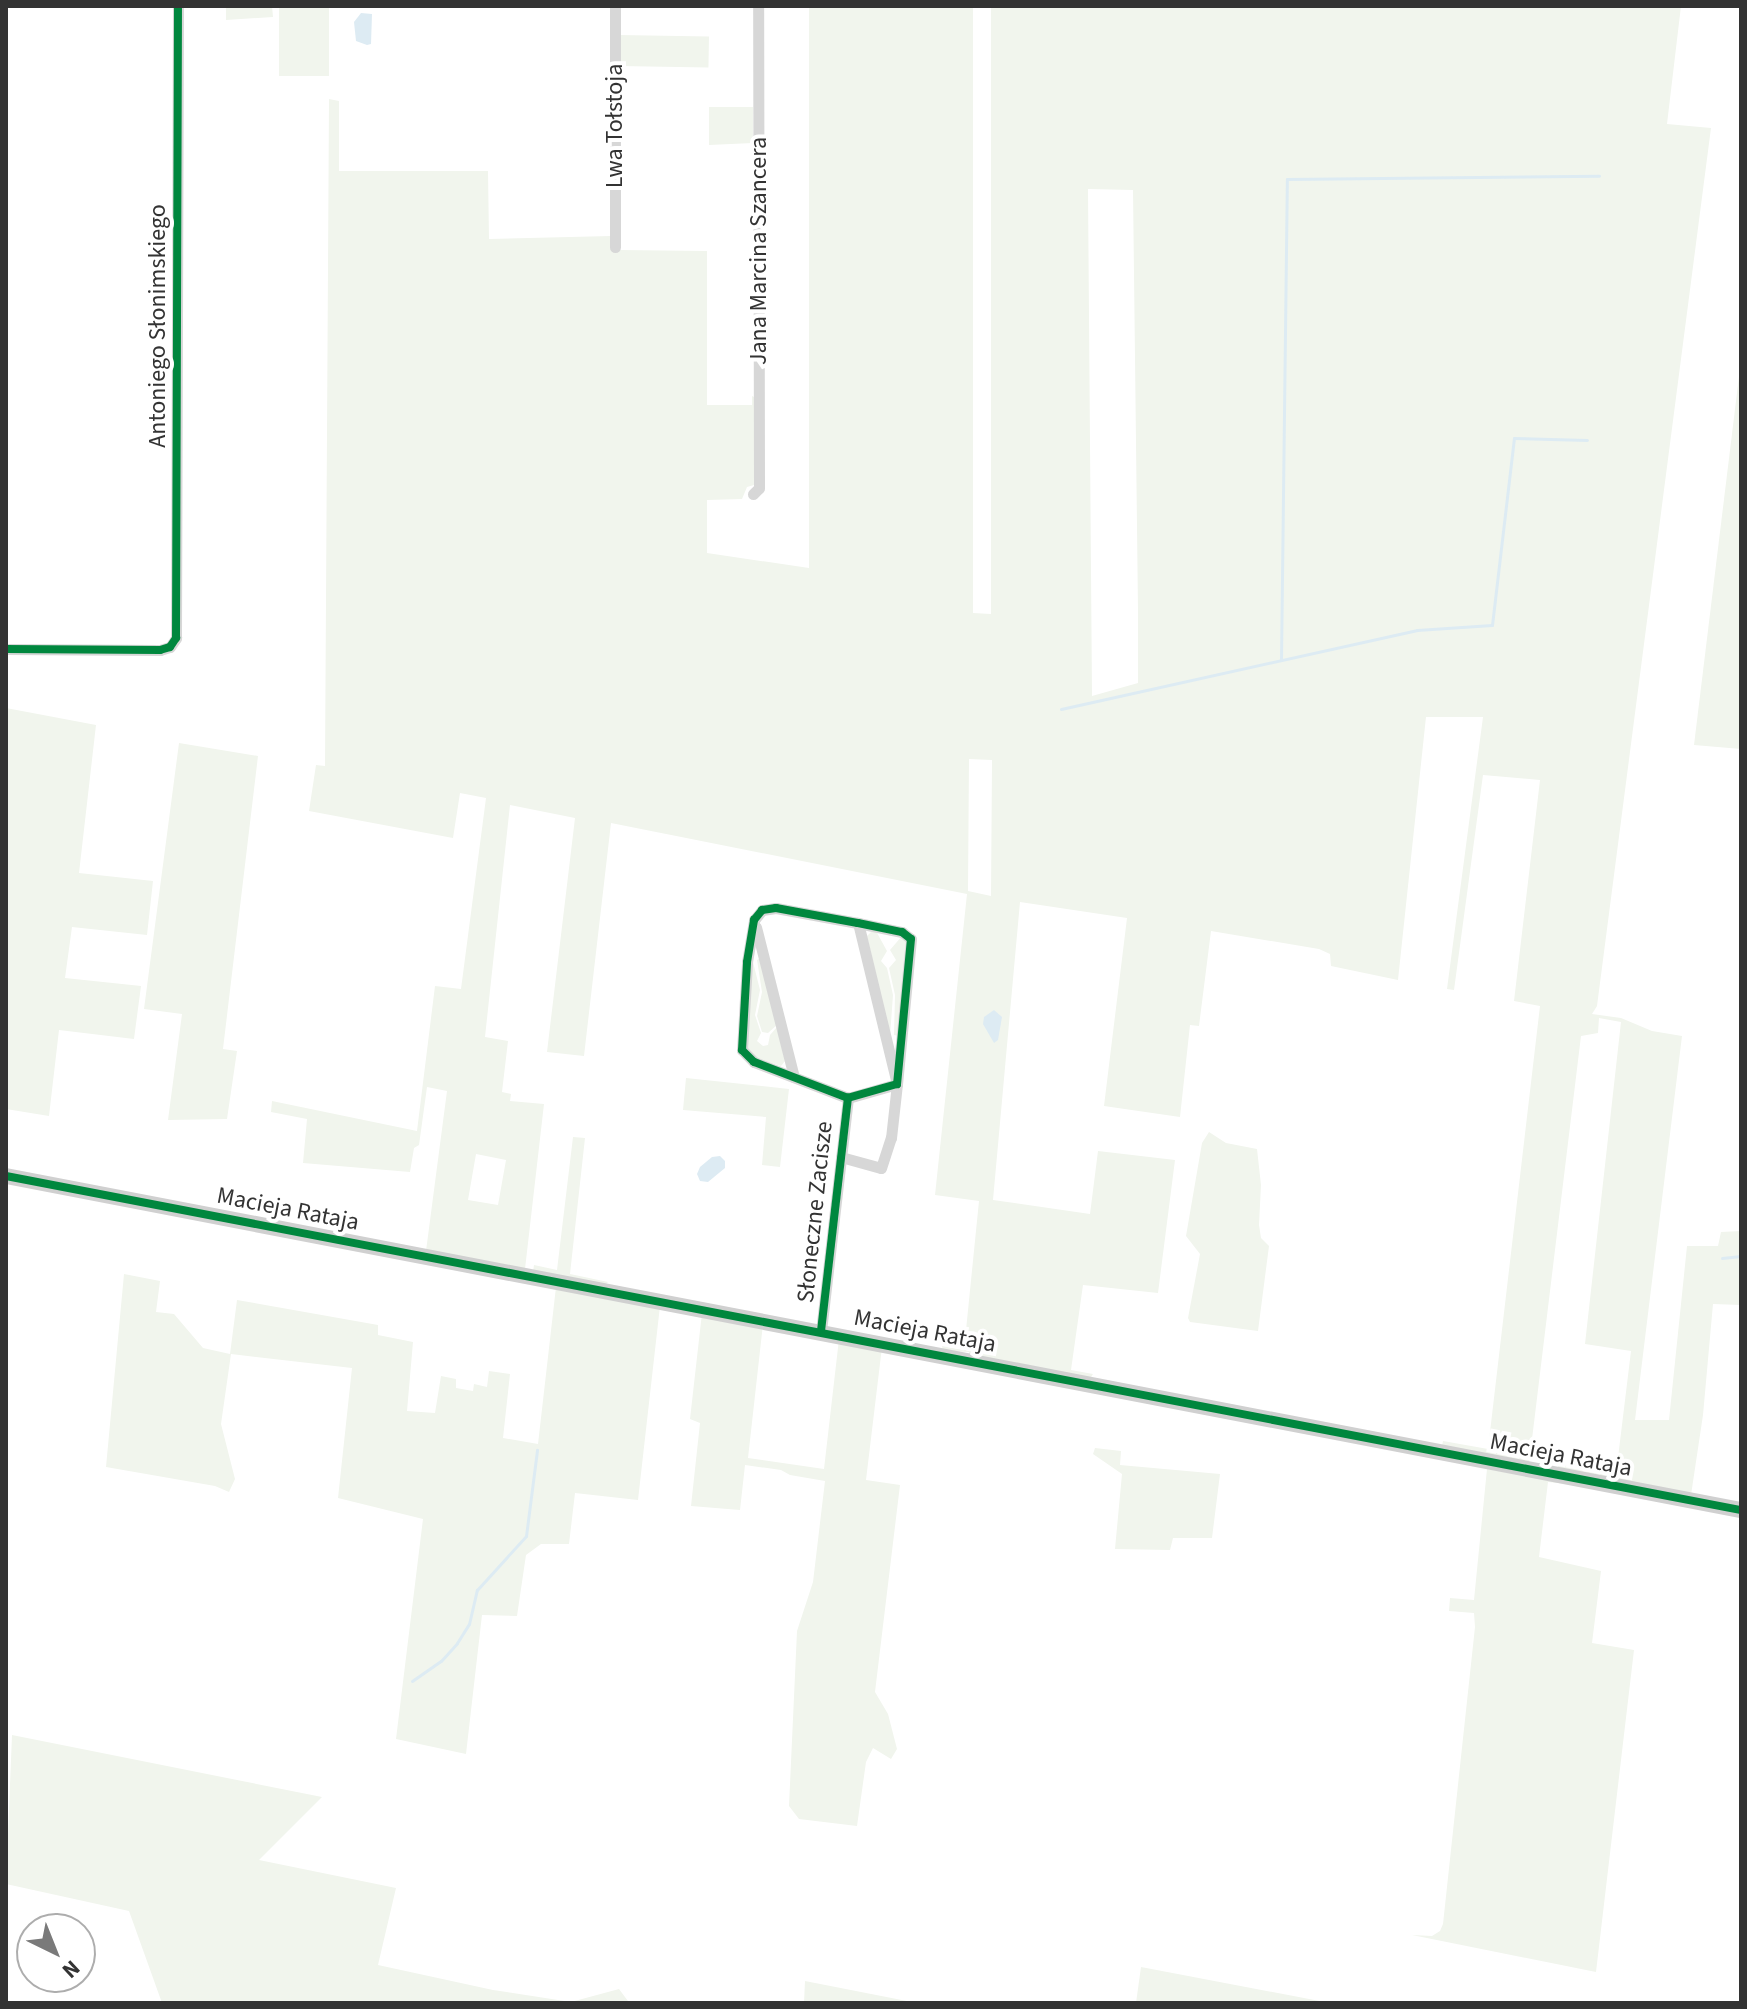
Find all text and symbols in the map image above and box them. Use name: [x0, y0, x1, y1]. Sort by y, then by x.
street label: Lwa Tołstoja: [601, 64, 629, 188]
street label: Jana Marcina Szancera: [745, 137, 773, 365]
street label: Antoniego Słonimskiego: [144, 204, 172, 448]
street label: Słoneczne Zacisze: [791, 1120, 839, 1304]
street label: Macieja Rataja: [214, 1181, 362, 1237]
street label: Macieja Rataja: [851, 1303, 999, 1359]
street label: Macieja Rataja: [1487, 1427, 1635, 1483]
north arrow: [16, 1913, 96, 1993]
text: N: [55, 1952, 87, 1986]

